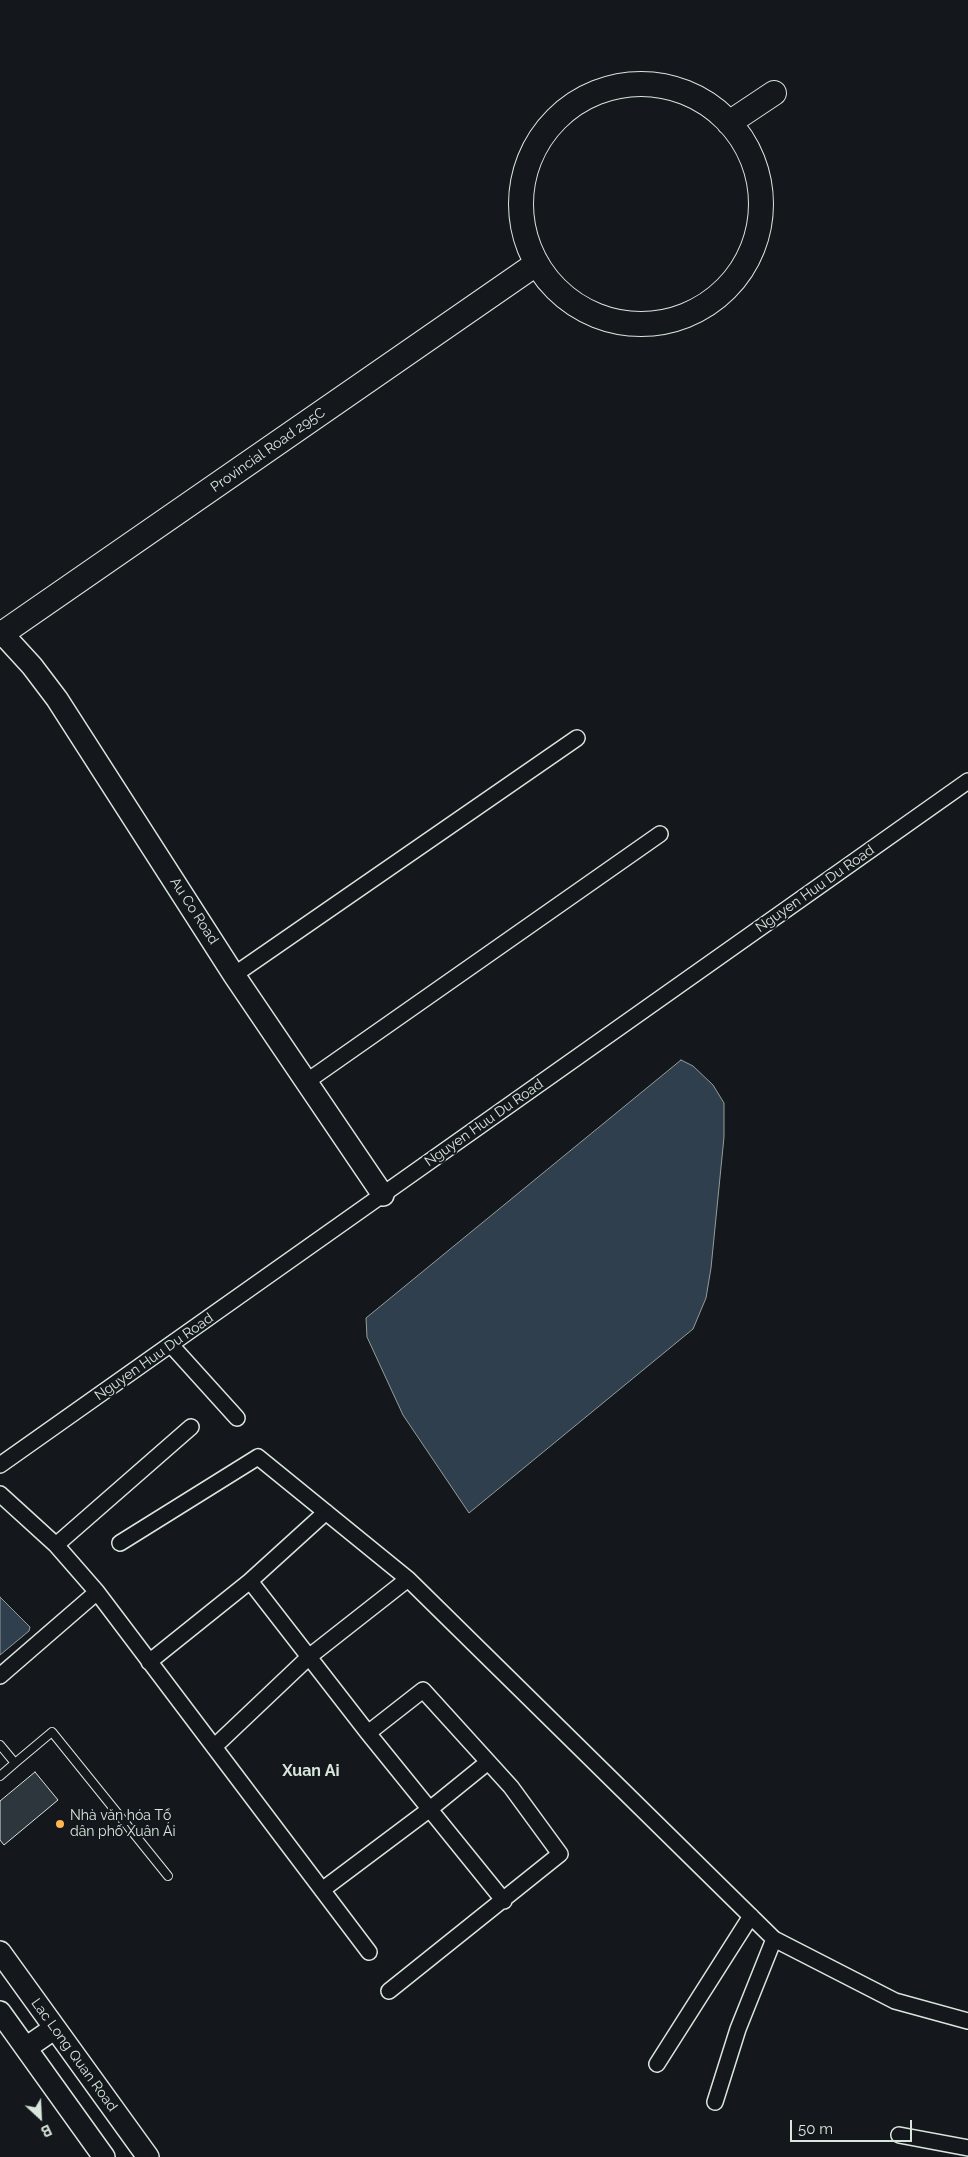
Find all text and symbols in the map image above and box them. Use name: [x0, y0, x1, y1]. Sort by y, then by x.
street label: Provincial Road 295C: [208, 404, 328, 496]
street label: Nguyen Huu Du Road: [752, 842, 878, 936]
street label: Au Co Road: [166, 874, 222, 948]
street label: Nguyen Huu Du Road: [421, 1076, 547, 1170]
street label: Nguyen Huu Du Road: [91, 1310, 217, 1404]
district label: Xuan Ai: [282, 1761, 340, 1781]
place label: Nhà văn hóa Tổ dân phố Xuân Ái: [70, 1808, 176, 1840]
marker: Nhà văn hóa Tổ dân phố Xuân Ái: [54, 1818, 66, 1830]
street label: Lac Long Quan Road: [27, 1995, 121, 2115]
north arrow: [15, 2092, 65, 2142]
scale bar: [793, 2110, 916, 2142]
text: 50 m: [798, 2120, 833, 2138]
text: B: [39, 2121, 54, 2140]

